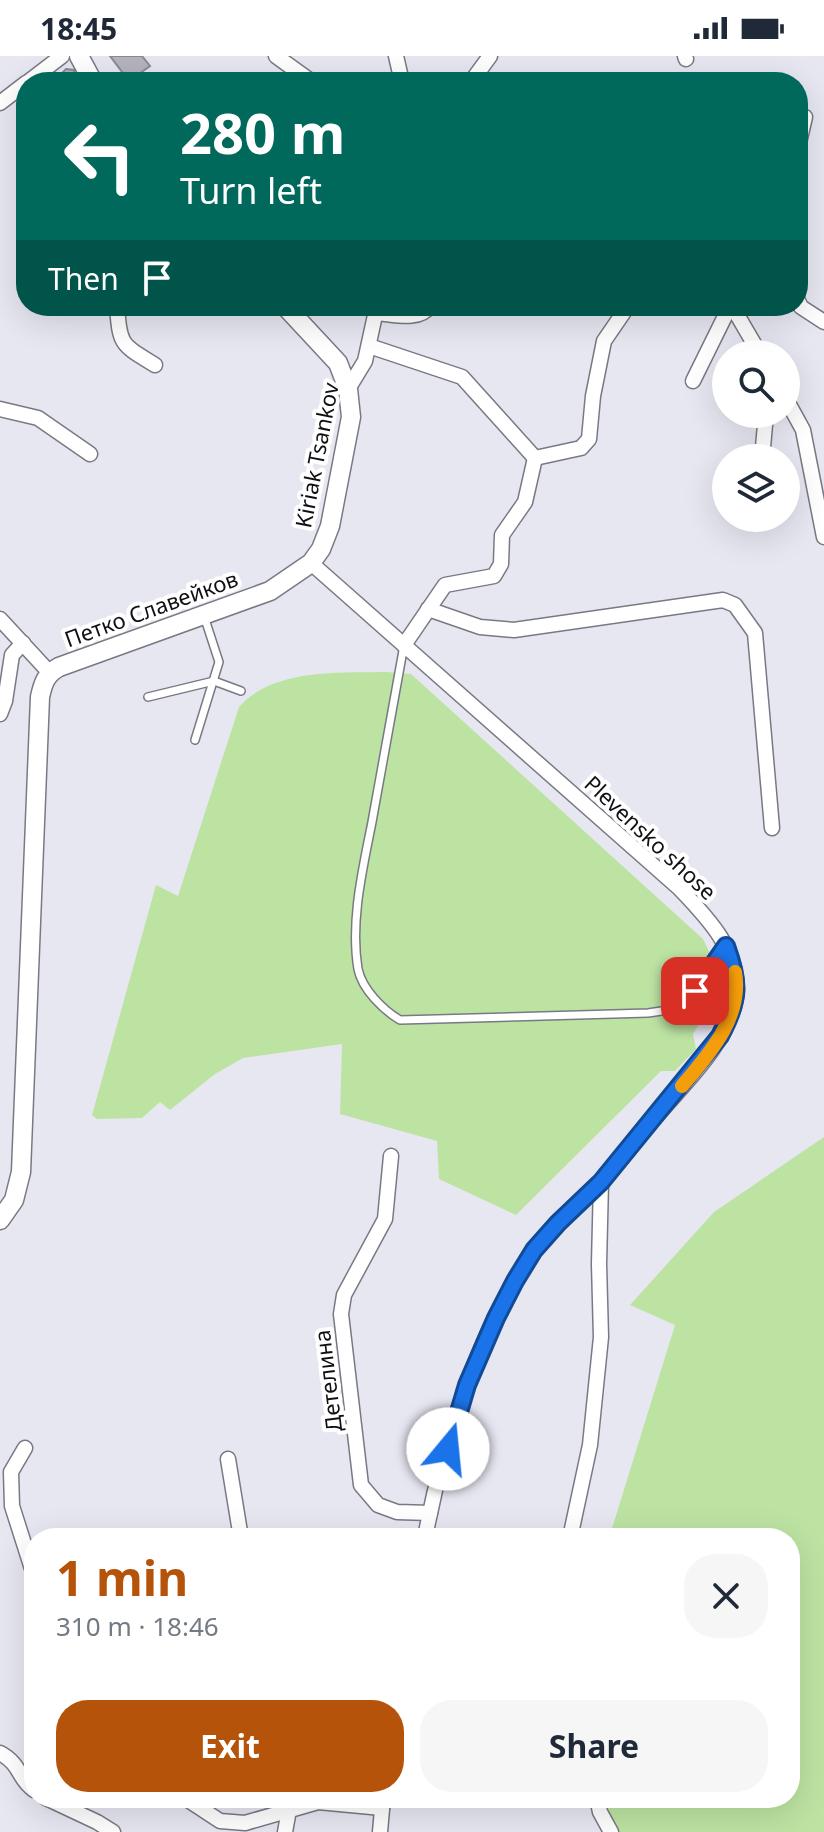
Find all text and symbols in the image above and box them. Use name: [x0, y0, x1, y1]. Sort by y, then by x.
text: 18:45: [40, 8, 117, 49]
text: 280 m: [180, 94, 345, 170]
icon: left: [48, 104, 152, 208]
text: Turn left: [180, 166, 322, 215]
icon: arrive: [135, 256, 179, 300]
text: Then: [48, 258, 119, 299]
map controls: [712, 340, 800, 532]
button: search: [712, 340, 800, 428]
street label: Kiriak Tsankov: [287, 379, 345, 530]
button: layers: [712, 444, 800, 532]
street label: Петко Славейков: [60, 563, 242, 653]
street label: Plevensko shose: [579, 768, 723, 906]
pin: [661, 957, 729, 1025]
icon: arrive: [673, 969, 717, 1013]
street label: Детелина: [306, 1328, 348, 1434]
position arrow: [406, 1407, 490, 1491]
text: 1 min: [56, 1545, 188, 1610]
button: close: [684, 1554, 768, 1638]
text: 310 m · 18:46: [56, 1608, 219, 1644]
button: Exit: [56, 1700, 404, 1792]
button: Share: [420, 1700, 768, 1792]

